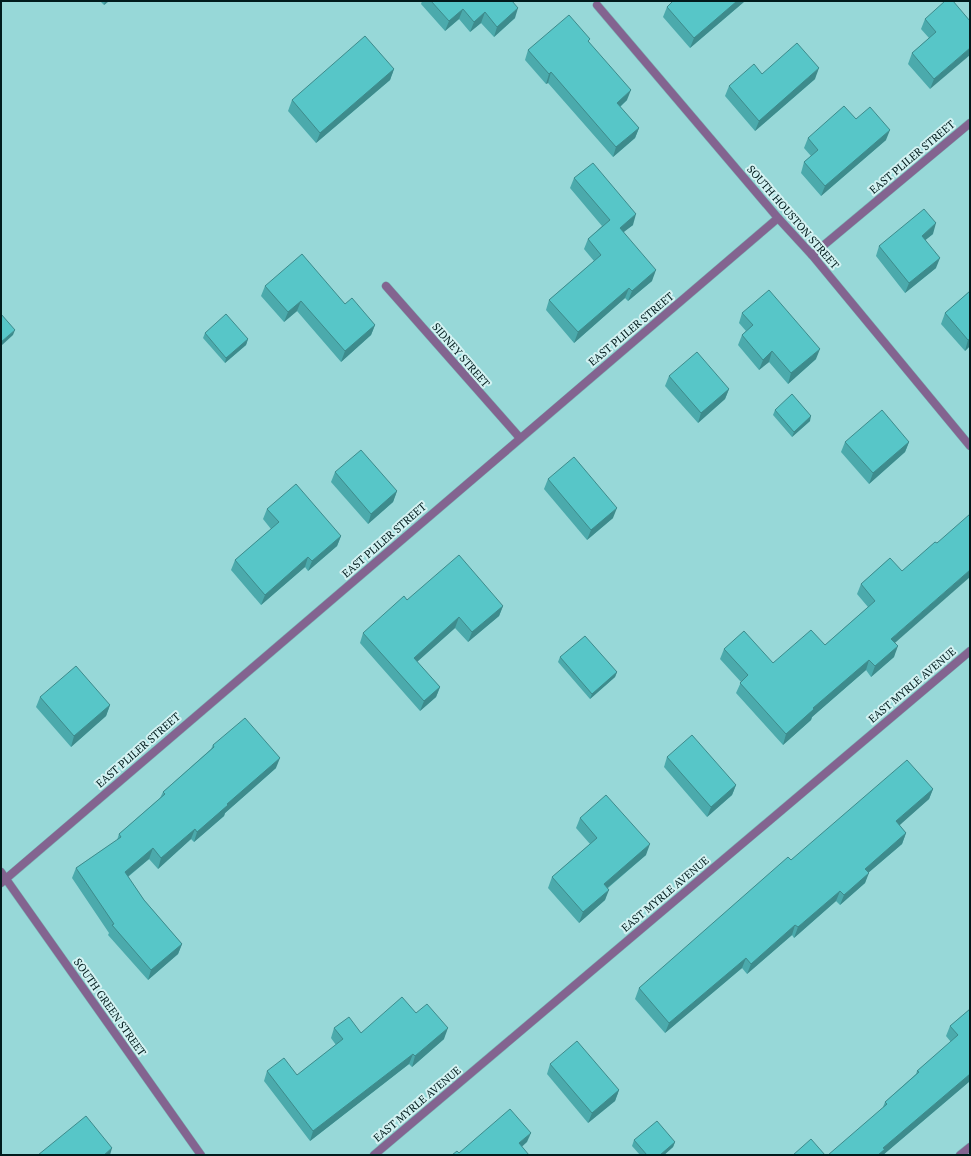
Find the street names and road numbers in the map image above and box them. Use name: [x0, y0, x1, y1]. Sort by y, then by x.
street label: EAST PLILER STREET: [866, 117, 958, 197]
street label: SOUTH HOUSTON STREET: [744, 162, 842, 272]
street label: EAST PLILER STREET: [585, 289, 677, 369]
street label: SIDNEY STREET: [429, 320, 493, 390]
street label: EAST PLILER STREET: [339, 499, 429, 580]
street label: EAST MYRLE AVENUE: [865, 644, 959, 726]
street label: EAST PLILER STREET: [93, 709, 183, 790]
street label: EAST MYRLE AVENUE: [618, 853, 712, 935]
street label: SOUTH GREEN STREET: [71, 955, 149, 1059]
street label: EAST MYRLE AVENUE: [370, 1063, 464, 1145]

